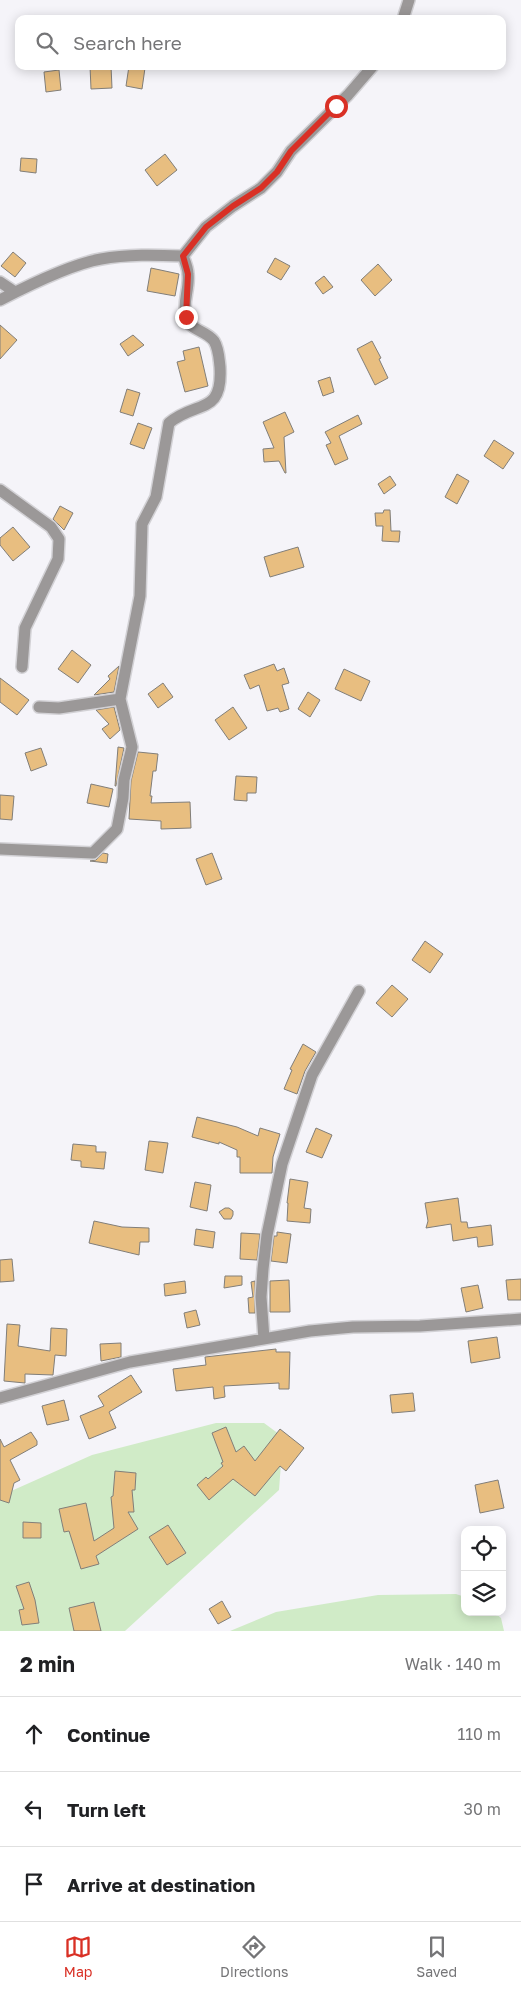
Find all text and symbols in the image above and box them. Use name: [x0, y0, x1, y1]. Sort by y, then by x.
search box: [15, 15, 506, 70]
icon: search: [33, 29, 61, 57]
text: Search here: [73, 31, 182, 54]
route start: [325, 95, 348, 118]
route end: [175, 306, 198, 329]
map controls: [461, 1526, 506, 1616]
button: locate: [461, 1526, 506, 1571]
button: layers: [461, 1571, 506, 1616]
text: 2 min: [20, 1651, 75, 1677]
text: Walk · 140 m: [405, 1654, 501, 1674]
icon: ahead: [20, 1720, 48, 1748]
text: Continue: [67, 1723, 150, 1746]
text: 110 m: [457, 1724, 501, 1744]
icon: left: [20, 1795, 48, 1823]
text: Turn left: [67, 1798, 146, 1821]
text: 30 m: [464, 1799, 501, 1819]
icon: arrive: [20, 1870, 48, 1898]
text: Arrive at destination: [67, 1873, 255, 1896]
tab: Map: [64, 1933, 92, 1980]
tab: Directions: [220, 1933, 289, 1980]
tab: Saved: [416, 1933, 457, 1980]

